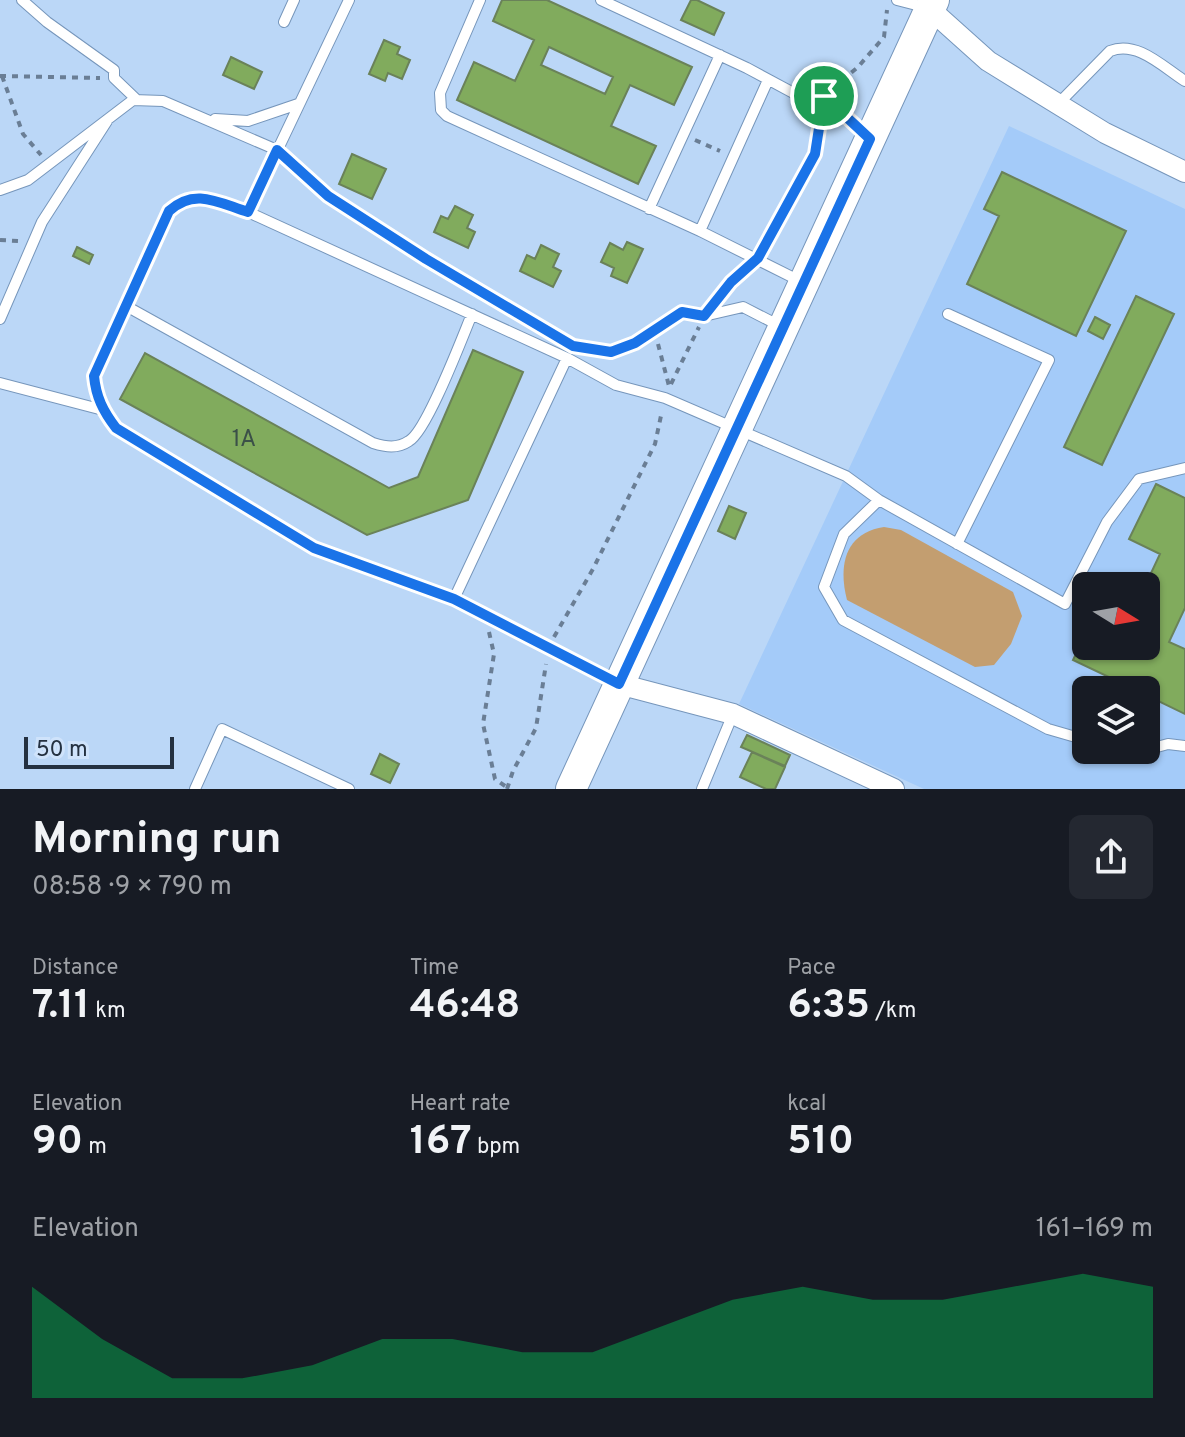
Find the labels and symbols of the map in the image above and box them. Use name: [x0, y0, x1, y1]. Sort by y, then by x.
pin: [790, 62, 858, 130]
house number: 1А: [232, 425, 256, 455]
north arrow: [1072, 572, 1160, 660]
scale bar: [24, 733, 174, 769]

